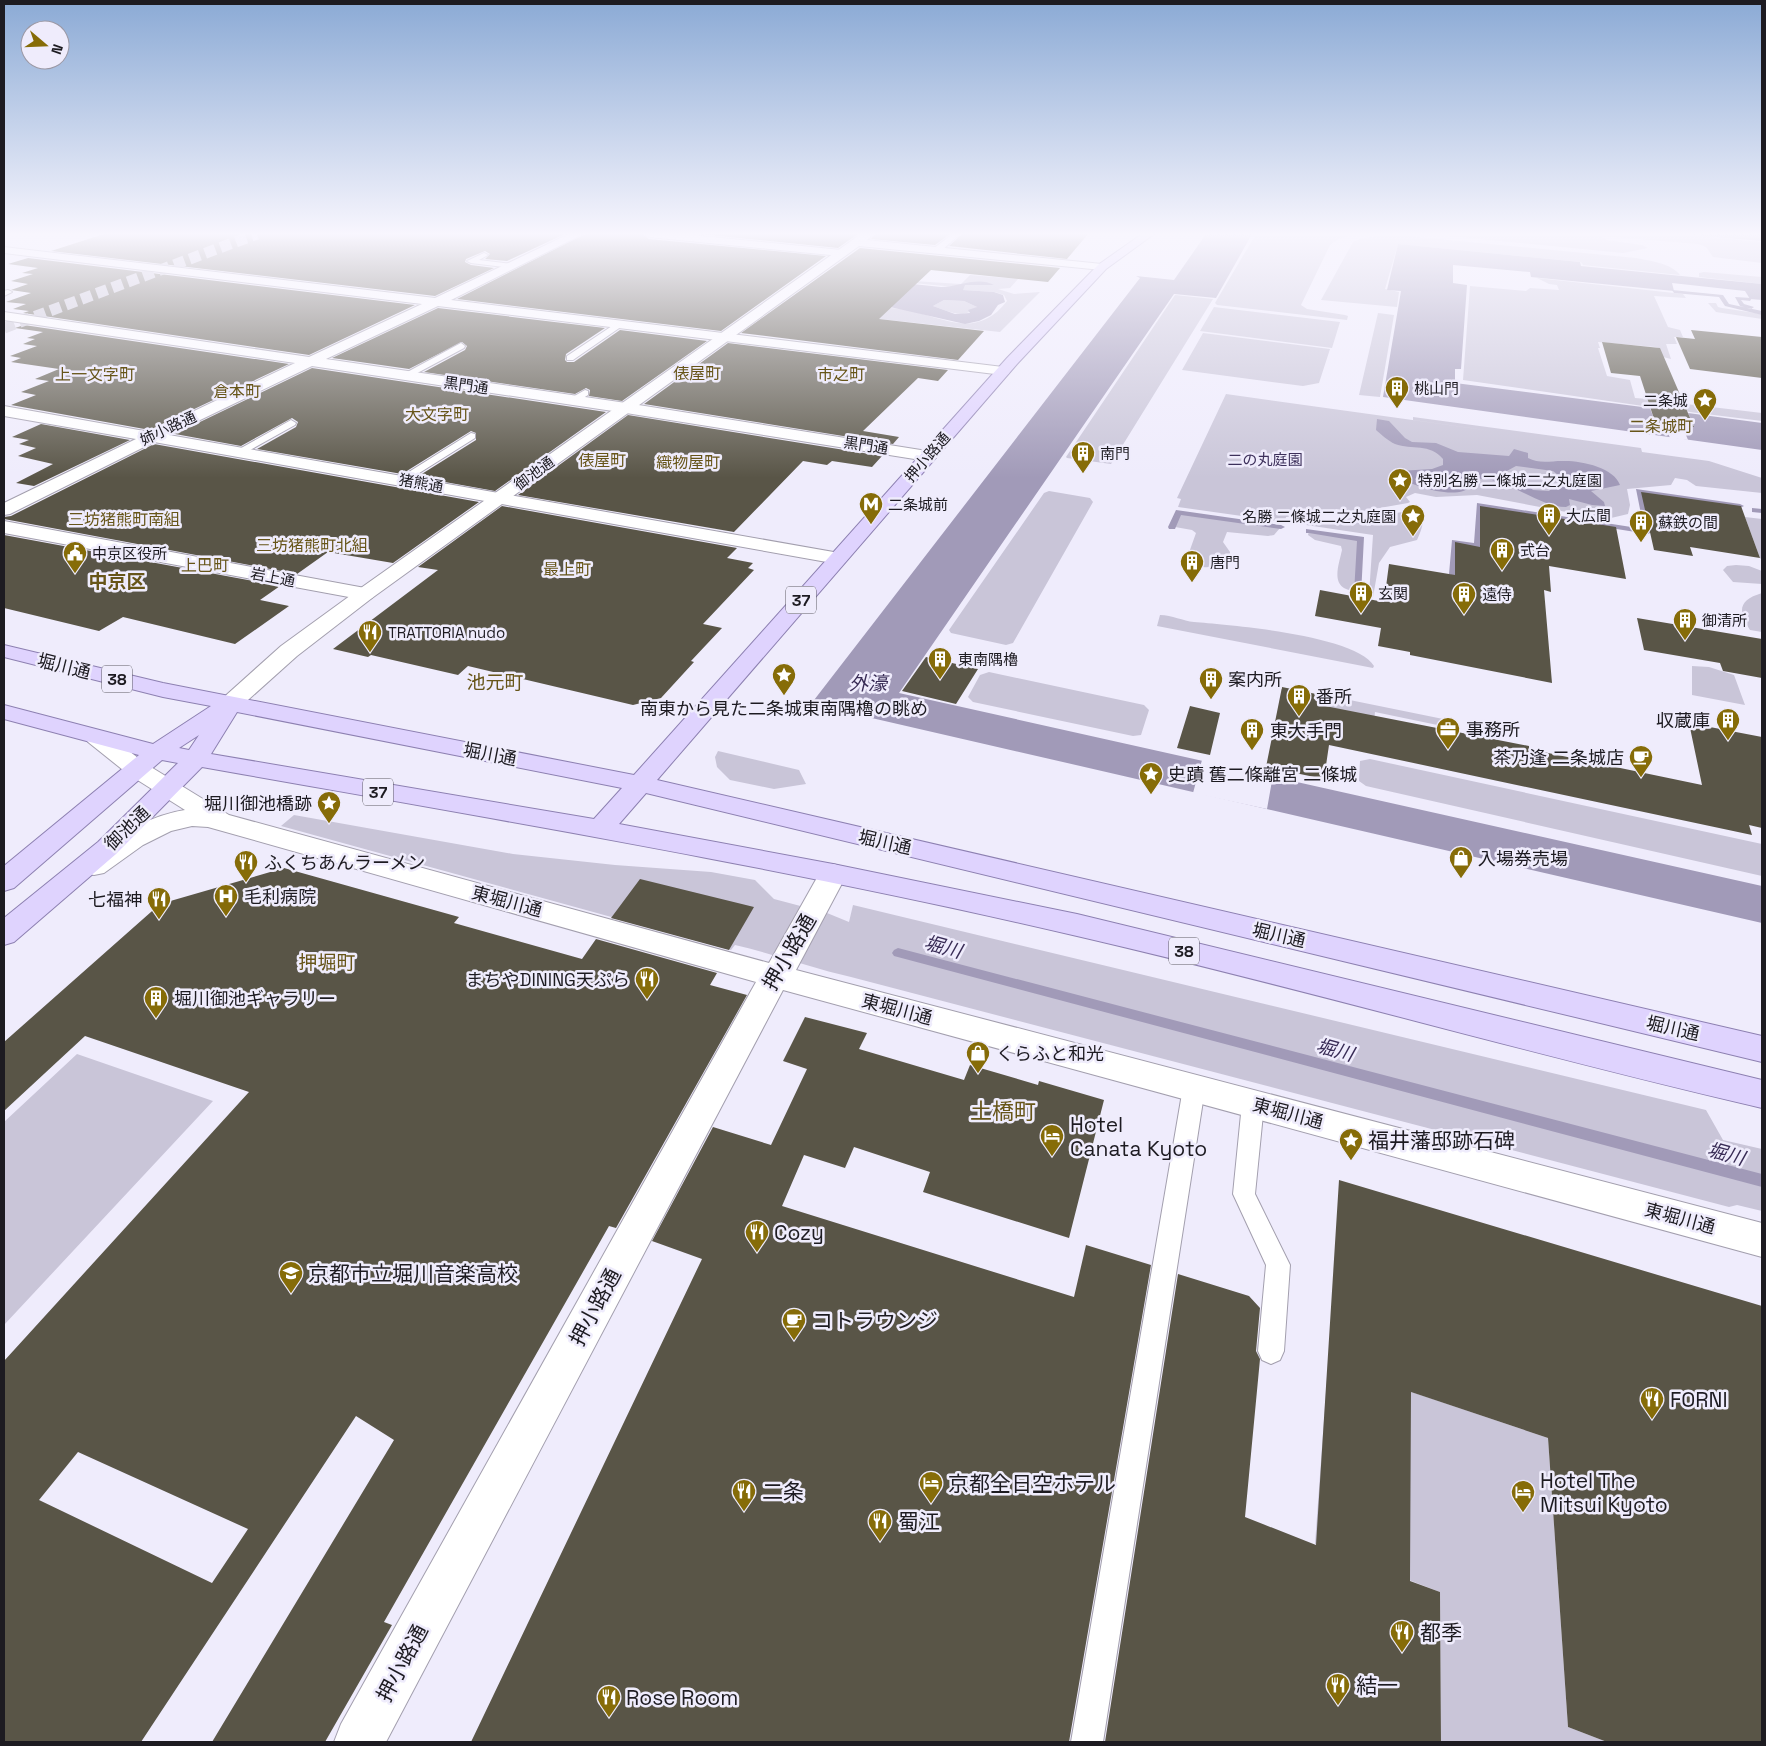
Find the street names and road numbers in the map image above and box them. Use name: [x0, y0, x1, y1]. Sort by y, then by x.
street label: 黒門通: [442, 372, 490, 398]
street label: 姉小路通: [137, 407, 199, 449]
street label: 押小路通: [900, 428, 954, 486]
street label: 黒門通: [842, 432, 890, 458]
street label: 御池通: [510, 452, 558, 494]
street label: 猪熊通: [397, 470, 445, 496]
street label: 岩上通: [249, 563, 297, 591]
road number: 37: [786, 586, 816, 614]
street label: 堀川通: [35, 648, 93, 684]
road number: 38: [102, 666, 132, 692]
street label: 堀川通: [461, 738, 519, 770]
road number: 37: [363, 779, 393, 806]
street label: 御池通: [100, 801, 154, 855]
street label: 堀川通: [856, 825, 914, 859]
street label: 東堀川通: [469, 881, 545, 921]
street label: 押小路通: [756, 909, 822, 995]
street label: 堀川通: [1250, 918, 1308, 952]
road number: 38: [1169, 938, 1199, 964]
street label: 東堀川通: [859, 989, 935, 1029]
street label: 堀川通: [1644, 1011, 1702, 1045]
street label: 東堀川通: [1250, 1093, 1326, 1133]
street label: 東堀川通: [1642, 1198, 1718, 1238]
street label: 押小路通: [563, 1264, 627, 1350]
street label: 押小路通: [370, 1620, 434, 1706]

